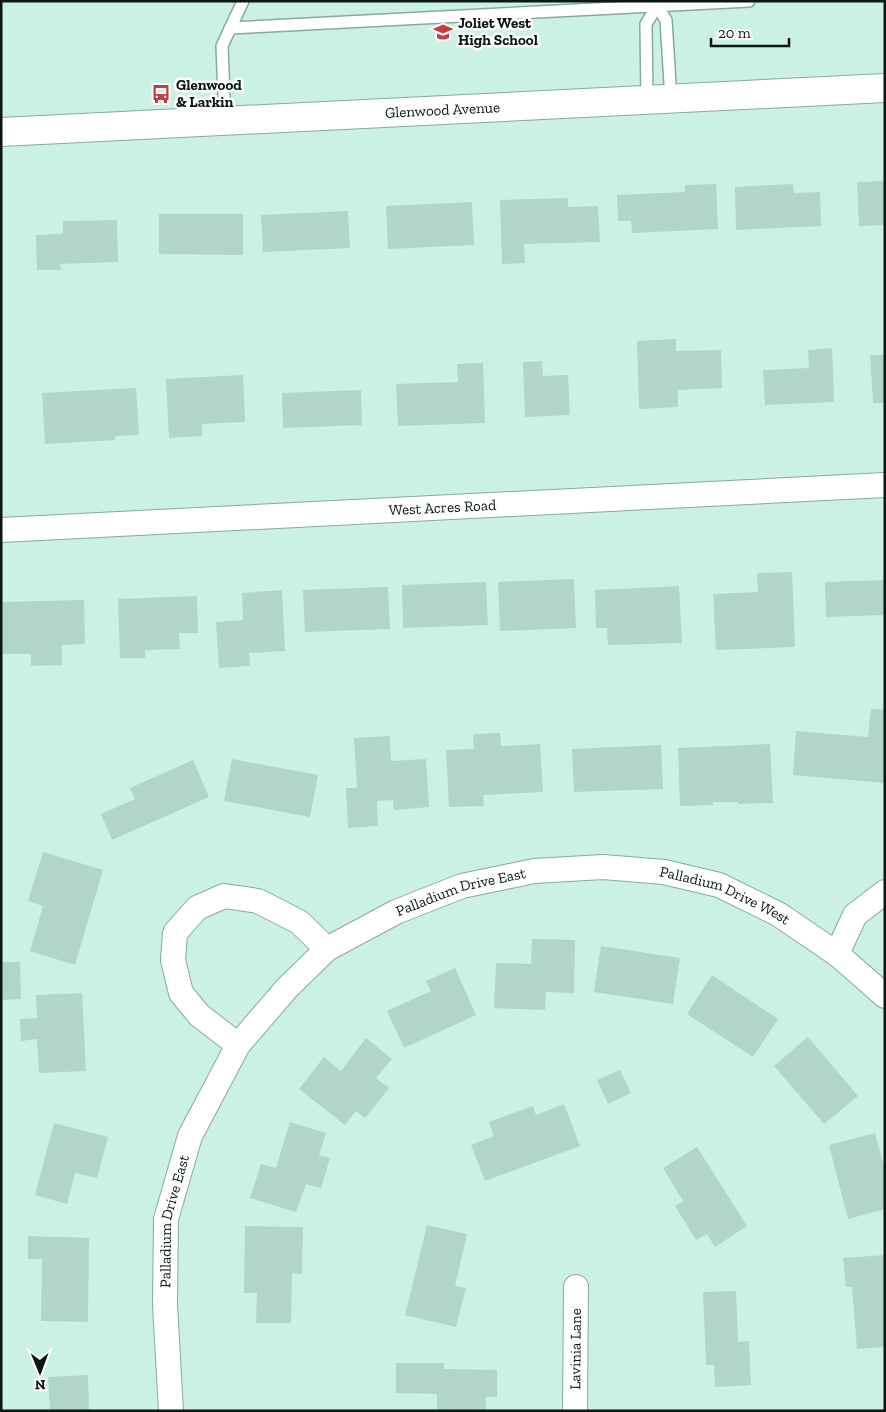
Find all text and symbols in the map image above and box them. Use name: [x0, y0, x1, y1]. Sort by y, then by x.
place label: Joliet West High School: [458, 14, 538, 49]
scale bar: [711, 15, 788, 47]
school or university icon: Joliet West High School: [432, 21, 454, 43]
text: 20 m: [718, 24, 751, 42]
place label: Glenwood & Larkin: [176, 76, 242, 111]
bus stop icon: Glenwood & Larkin: [150, 83, 172, 105]
street label: Glenwood Avenue: [384, 98, 500, 122]
street label: West Acres Road: [388, 496, 497, 519]
street label: Palladium Drive West: [658, 862, 794, 929]
street label: Palladium Drive East: [393, 864, 528, 920]
street label: Palladium Drive East: [156, 1152, 193, 1288]
street label: Lavinia Lane: [566, 1308, 585, 1390]
north arrow: [15, 1347, 65, 1397]
text: N: [34, 1376, 46, 1393]

